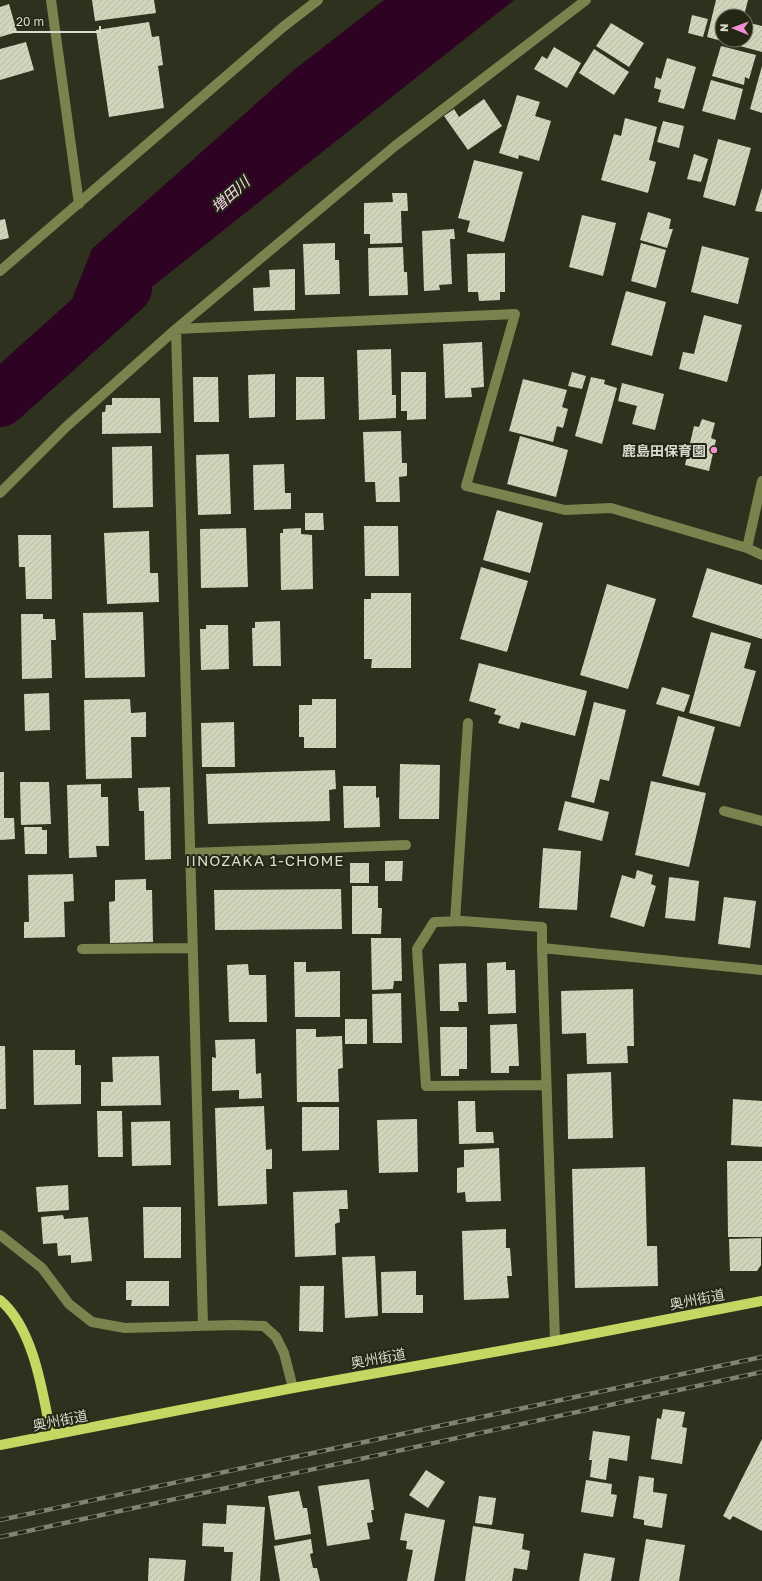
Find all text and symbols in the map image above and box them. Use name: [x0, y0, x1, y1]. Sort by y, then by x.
scale bar: [10, 8, 100, 34]
north arrow: [714, 8, 754, 48]
text: 20 m: [16, 14, 44, 29]
text: N: [717, 24, 730, 32]
water label: 増田川: [207, 171, 254, 216]
place label: 鹿島田保育園: [622, 442, 706, 459]
marker: 鹿島田保育園: [709, 445, 719, 455]
district label: IINOZAKA 1-CHOME: [186, 851, 345, 869]
street label: 奥州街道: [668, 1285, 726, 1313]
street label: 奥州街道: [349, 1345, 407, 1371]
street label: 奥州街道: [31, 1406, 89, 1434]

